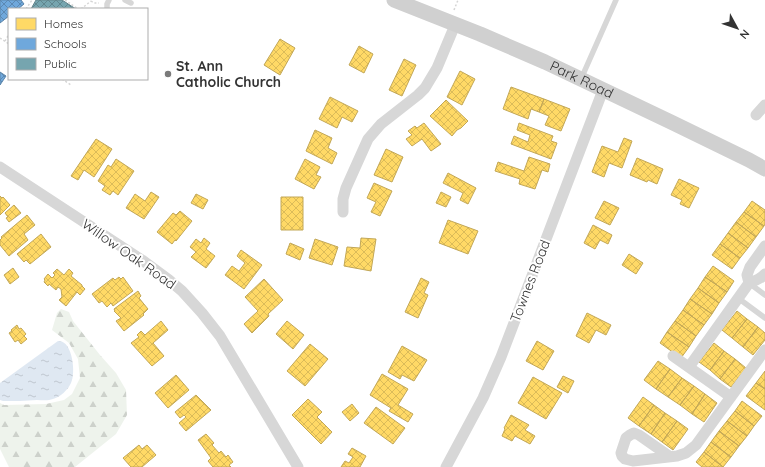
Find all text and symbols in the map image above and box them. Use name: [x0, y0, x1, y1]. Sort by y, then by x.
legend: [8, 8, 148, 80]
north arrow: [717, 8, 757, 48]
text: Homes: [44, 16, 84, 31]
text: N: [737, 27, 753, 42]
text: Schools: [44, 36, 87, 51]
text: Public: [44, 56, 77, 71]
place label: St. Ann Catholic Church: [176, 57, 281, 91]
street label: Park Road: [547, 57, 616, 102]
marker: St. Ann Catholic Church: [163, 69, 173, 79]
street label: Willow Oak Road: [78, 215, 180, 293]
street label: Townes Road: [506, 237, 554, 325]

